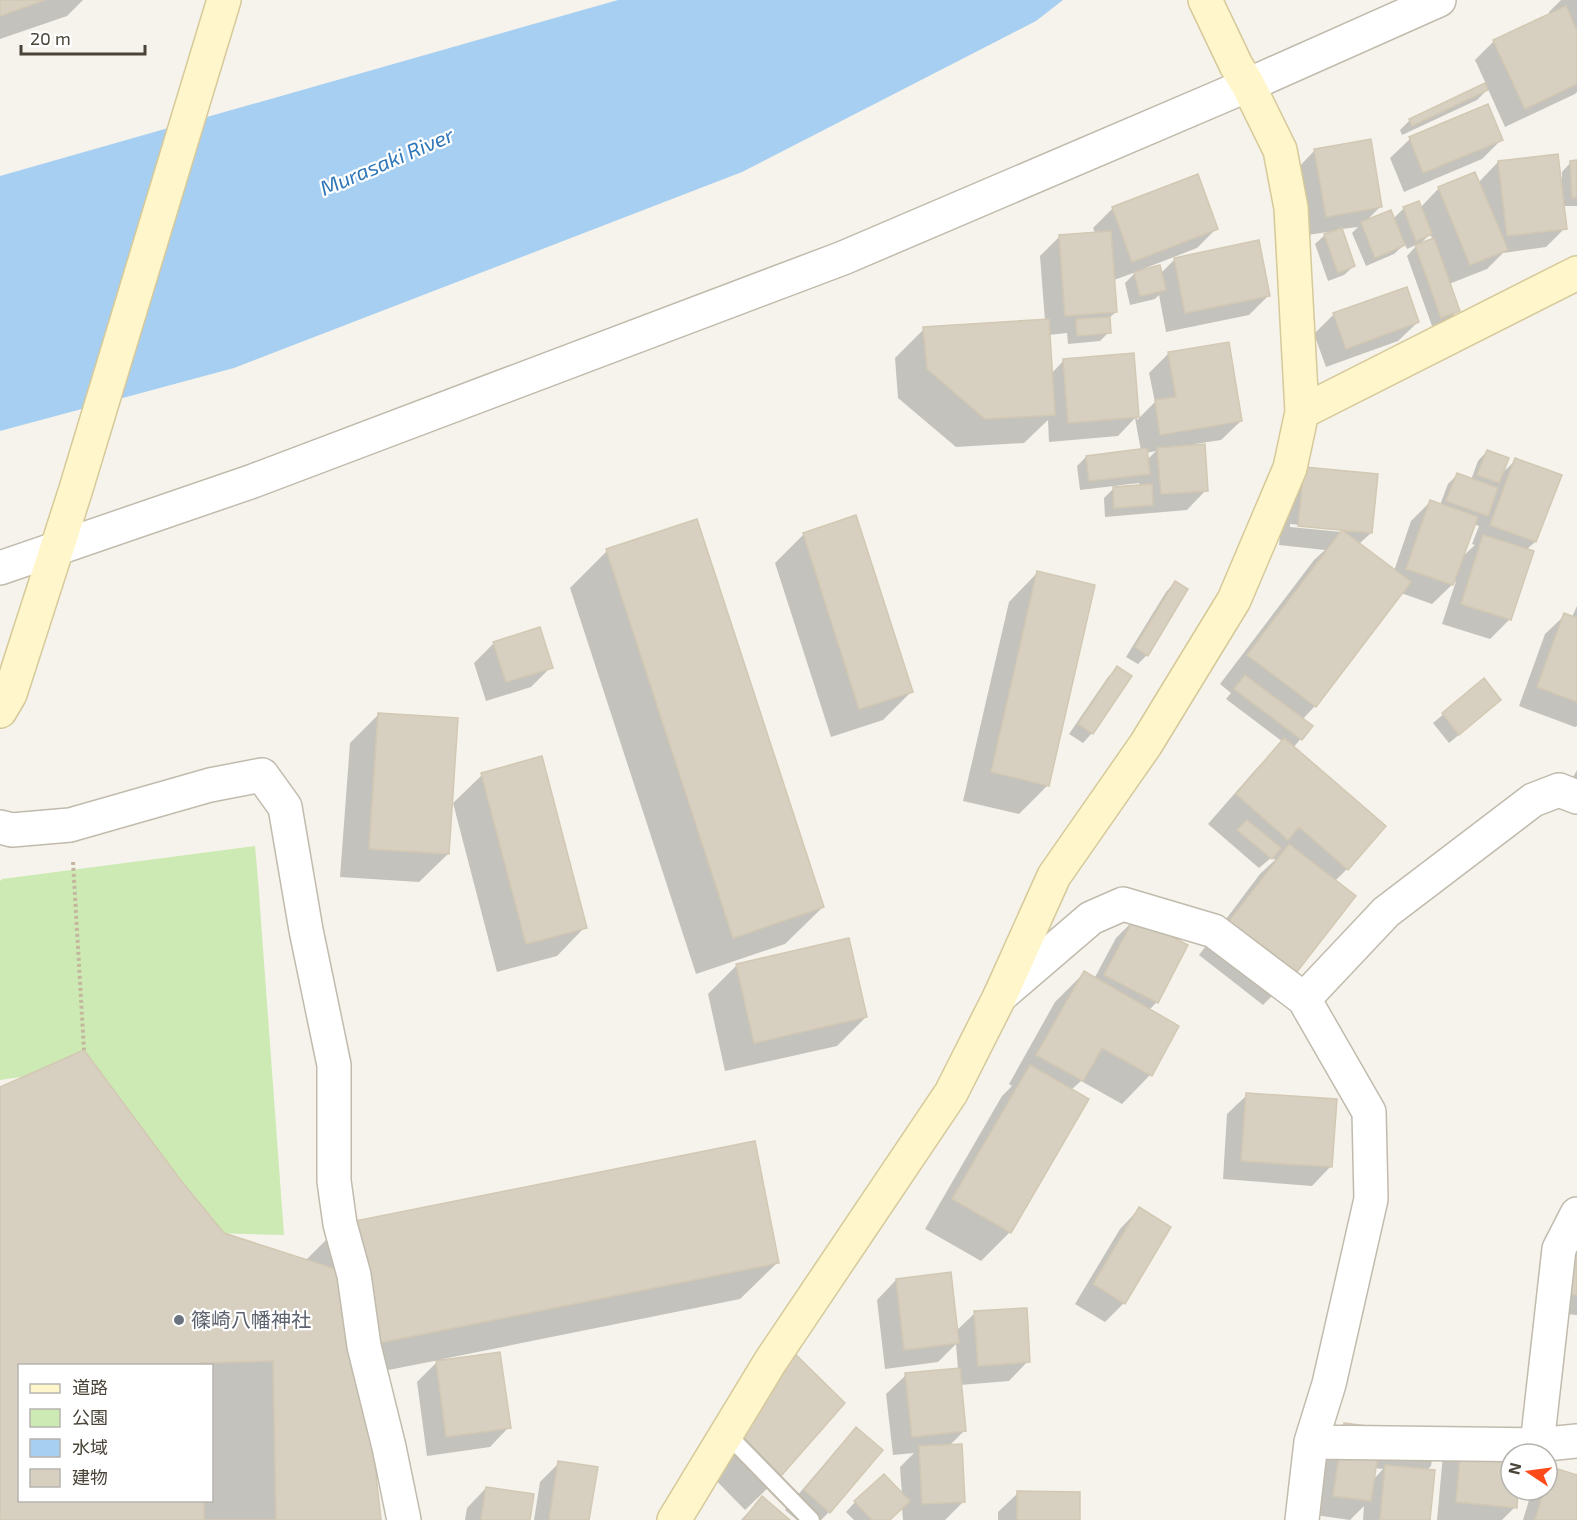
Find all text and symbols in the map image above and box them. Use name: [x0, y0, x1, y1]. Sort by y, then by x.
scale bar: [21, 18, 146, 56]
text: 20 m: [30, 27, 71, 49]
water label: Murasaki River: [316, 121, 458, 200]
place label: 篠崎八幡神社: [191, 1307, 311, 1331]
marker: 篠崎八幡神社: [172, 1313, 186, 1327]
legend: [18, 1364, 213, 1502]
text: 道路: [72, 1376, 108, 1398]
text: 公園: [72, 1406, 108, 1428]
text: 水域: [72, 1436, 108, 1458]
north arrow: [1499, 1442, 1559, 1502]
text: N: [1503, 1461, 1524, 1476]
text: 建物: [72, 1466, 108, 1488]

